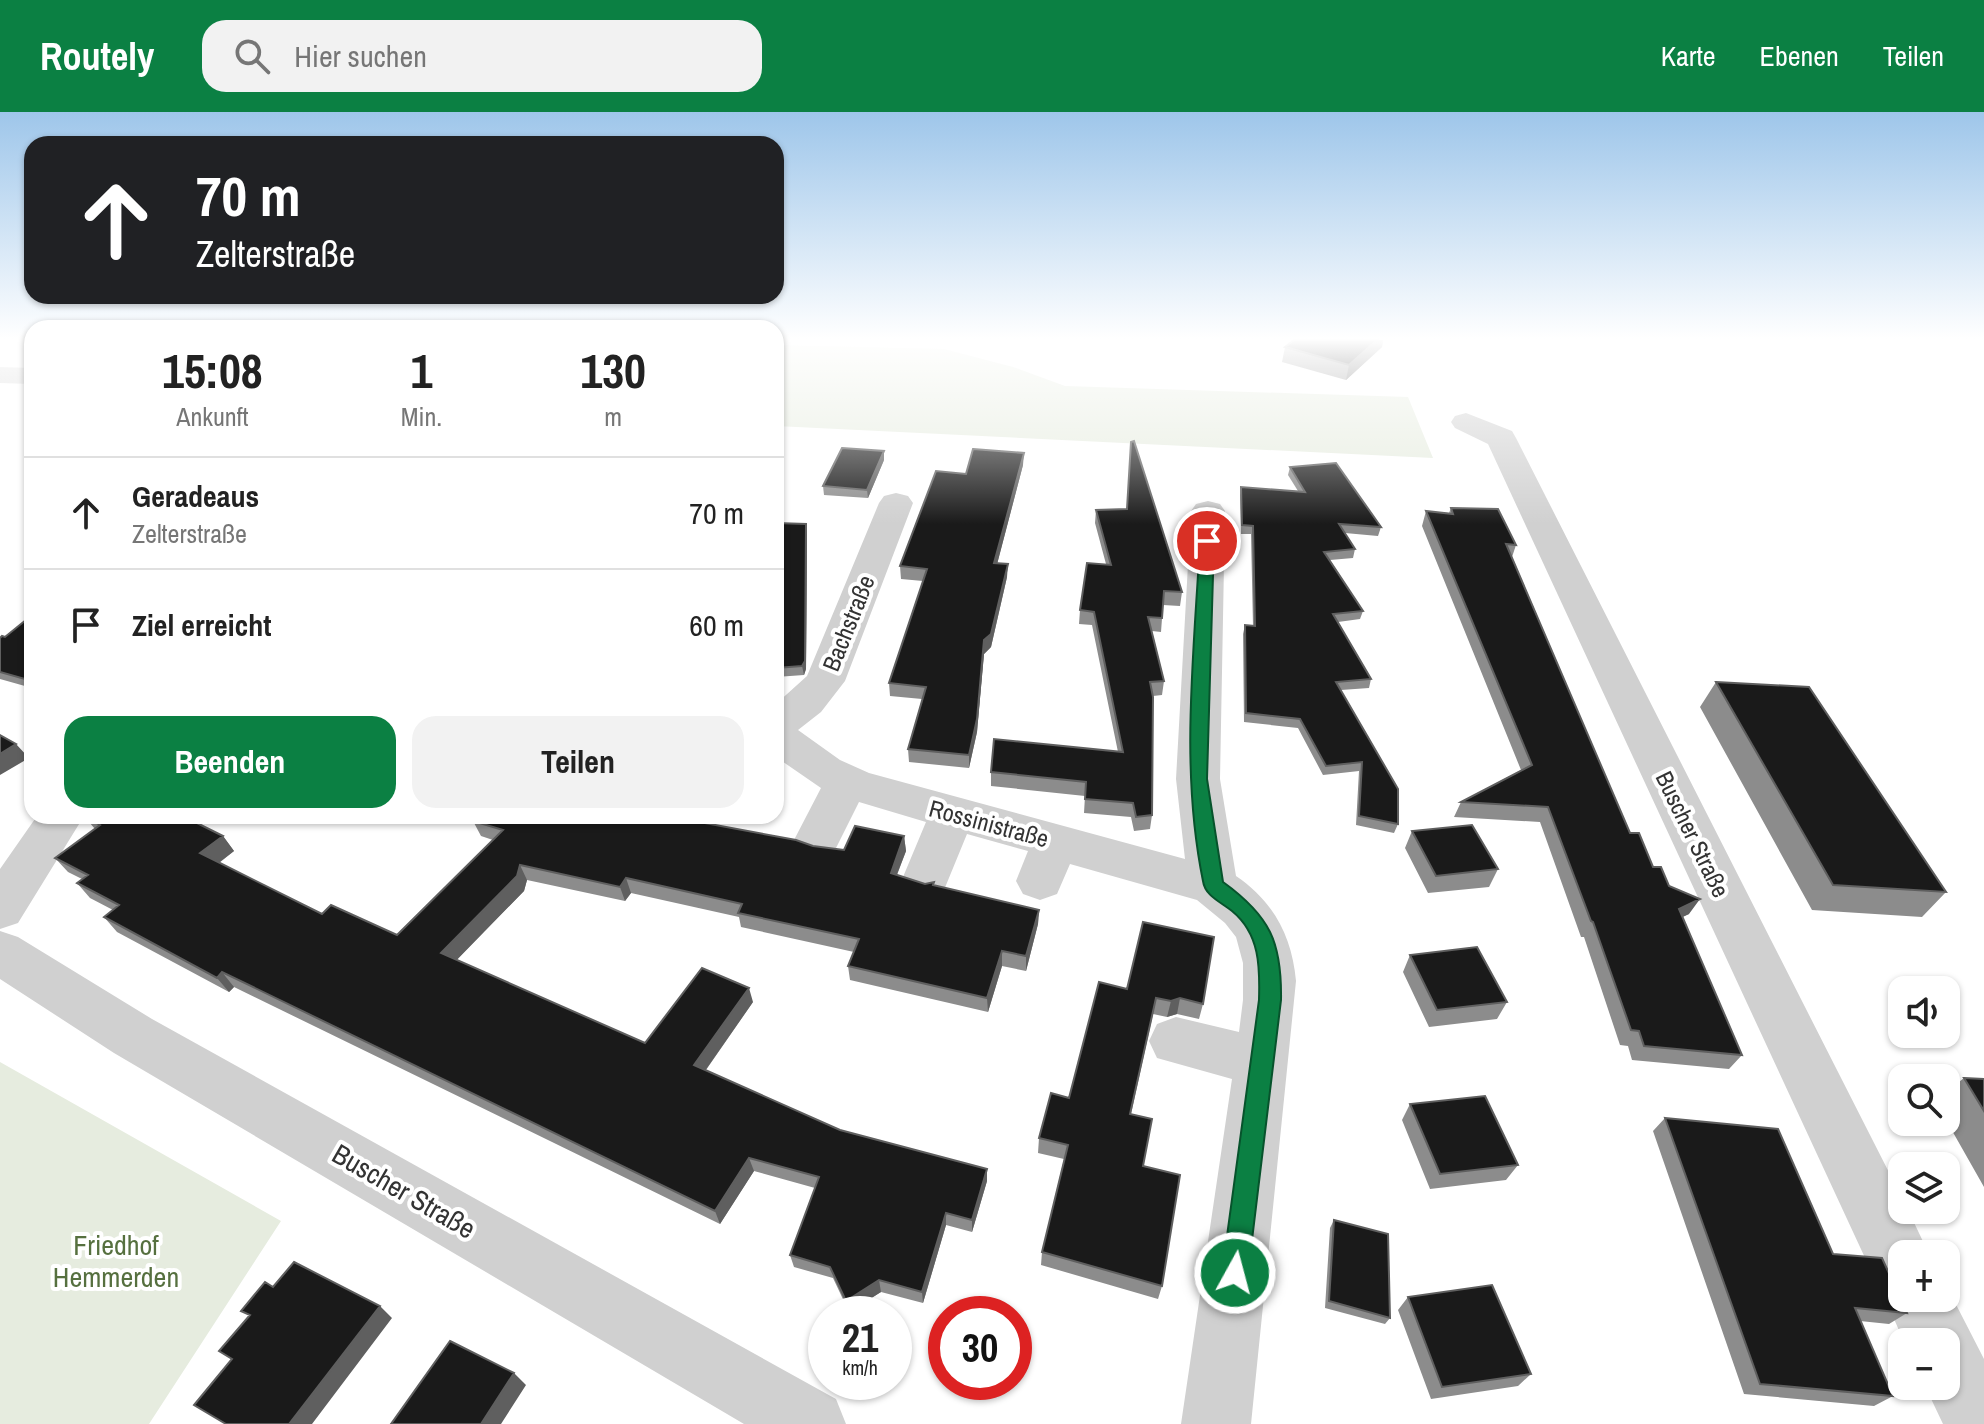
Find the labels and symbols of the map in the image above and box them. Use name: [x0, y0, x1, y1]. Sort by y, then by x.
pin: [1173, 507, 1241, 575]
street label: Bachstraße: [814, 570, 882, 676]
street label: Buscher Straße: [1649, 766, 1737, 902]
street label: Rossinistraße: [926, 792, 1052, 854]
street label: Buscher Straße: [325, 1135, 483, 1247]
park label: Friedhof Hemmerden: [53, 1226, 179, 1296]
position arrow: [1193, 1231, 1277, 1315]
speed limit sign: 30: [928, 1296, 1032, 1400]

